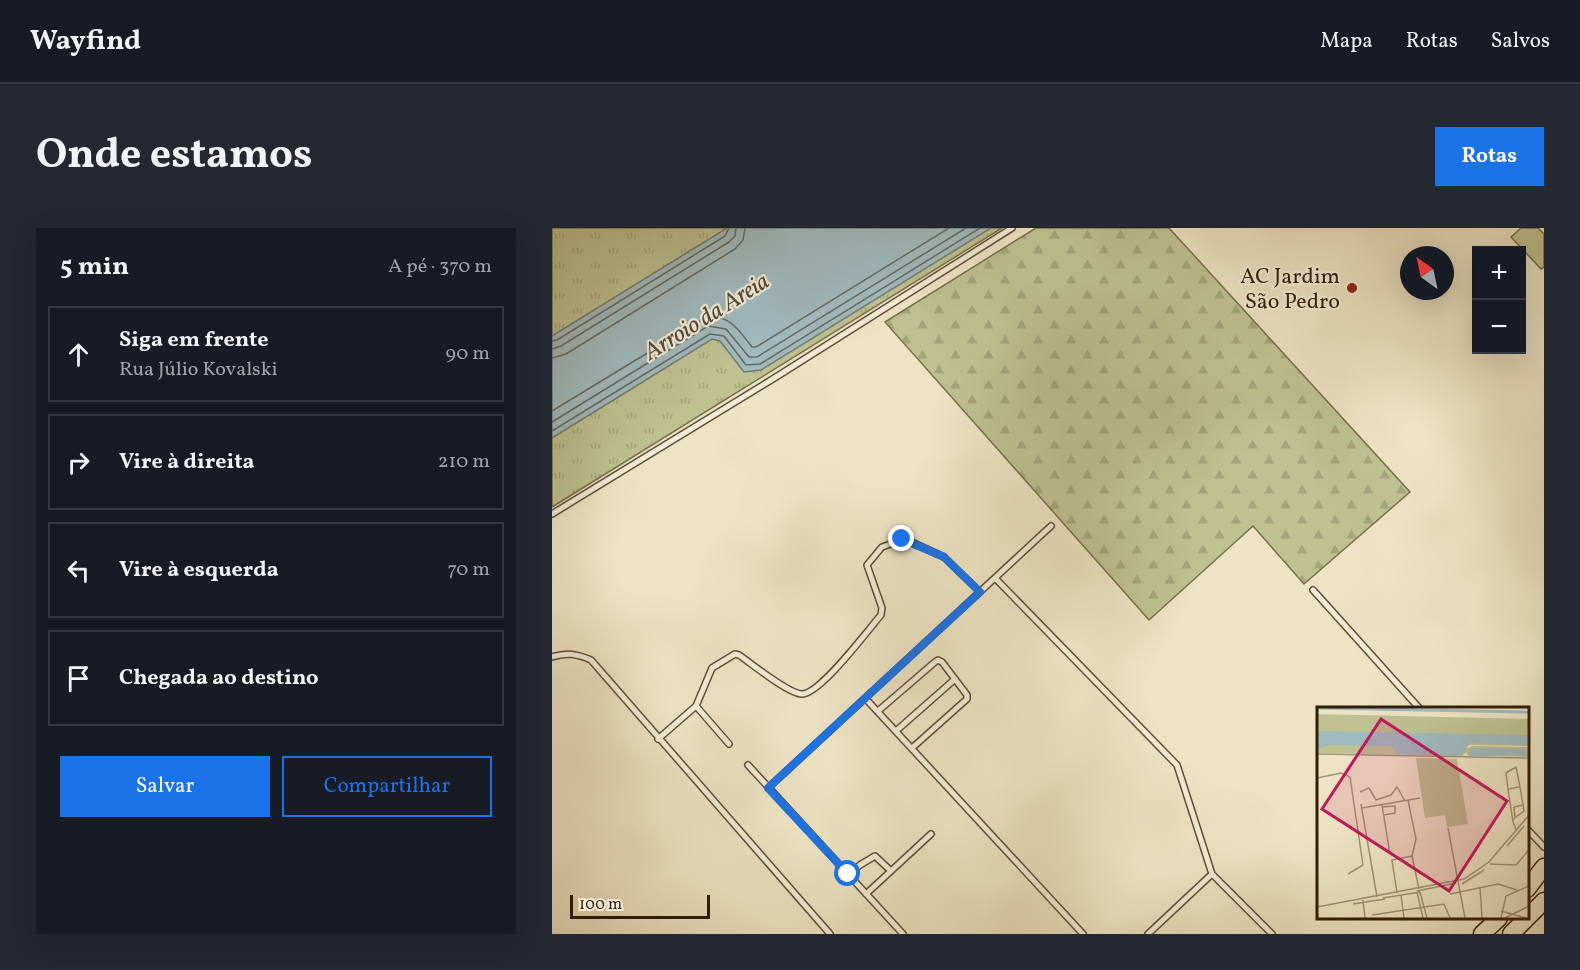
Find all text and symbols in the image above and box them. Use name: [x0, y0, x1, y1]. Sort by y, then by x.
text: Wayfind: [30, 22, 141, 61]
text: Mapa: [1320, 27, 1373, 56]
text: Rotas: [1406, 27, 1458, 56]
text: Salvos: [1491, 27, 1550, 56]
text: Onde estamos: [36, 127, 312, 186]
button: Rotas: [1435, 127, 1544, 186]
north arrow: [1400, 246, 1454, 300]
map controls: [1472, 246, 1526, 354]
button: +: [1472, 246, 1526, 300]
text: 5 min: [60, 249, 129, 285]
text: A pé · 370 m: [388, 253, 492, 281]
place label: AC Jardim São Pedro: [1240, 262, 1340, 318]
water label: Arroio da Areia: [637, 266, 776, 370]
marker: AC Jardim São Pedro: [1345, 281, 1359, 295]
button: −: [1472, 300, 1526, 354]
text: Siga em frente: [119, 325, 269, 356]
icon: ahead: [62, 338, 95, 371]
text: 90 m: [446, 340, 490, 368]
text: Rua Júlio Kovalski: [119, 356, 278, 384]
icon: right: [62, 446, 95, 479]
text: Vire à direita: [119, 447, 255, 478]
text: 210 m: [438, 448, 490, 476]
route end: [888, 525, 914, 551]
icon: left: [62, 554, 95, 587]
text: Vire à esquerda: [119, 555, 279, 586]
text: 70 m: [447, 556, 490, 584]
icon: arrive: [62, 662, 95, 695]
text: Chegada ao destino: [119, 663, 319, 694]
inset map: [1317, 707, 1529, 919]
button: Salvar: [60, 756, 270, 817]
button: Compartilhar: [282, 756, 492, 817]
route start: [834, 860, 860, 886]
scale bar: [570, 892, 710, 920]
text: 100 m: [579, 894, 622, 916]

